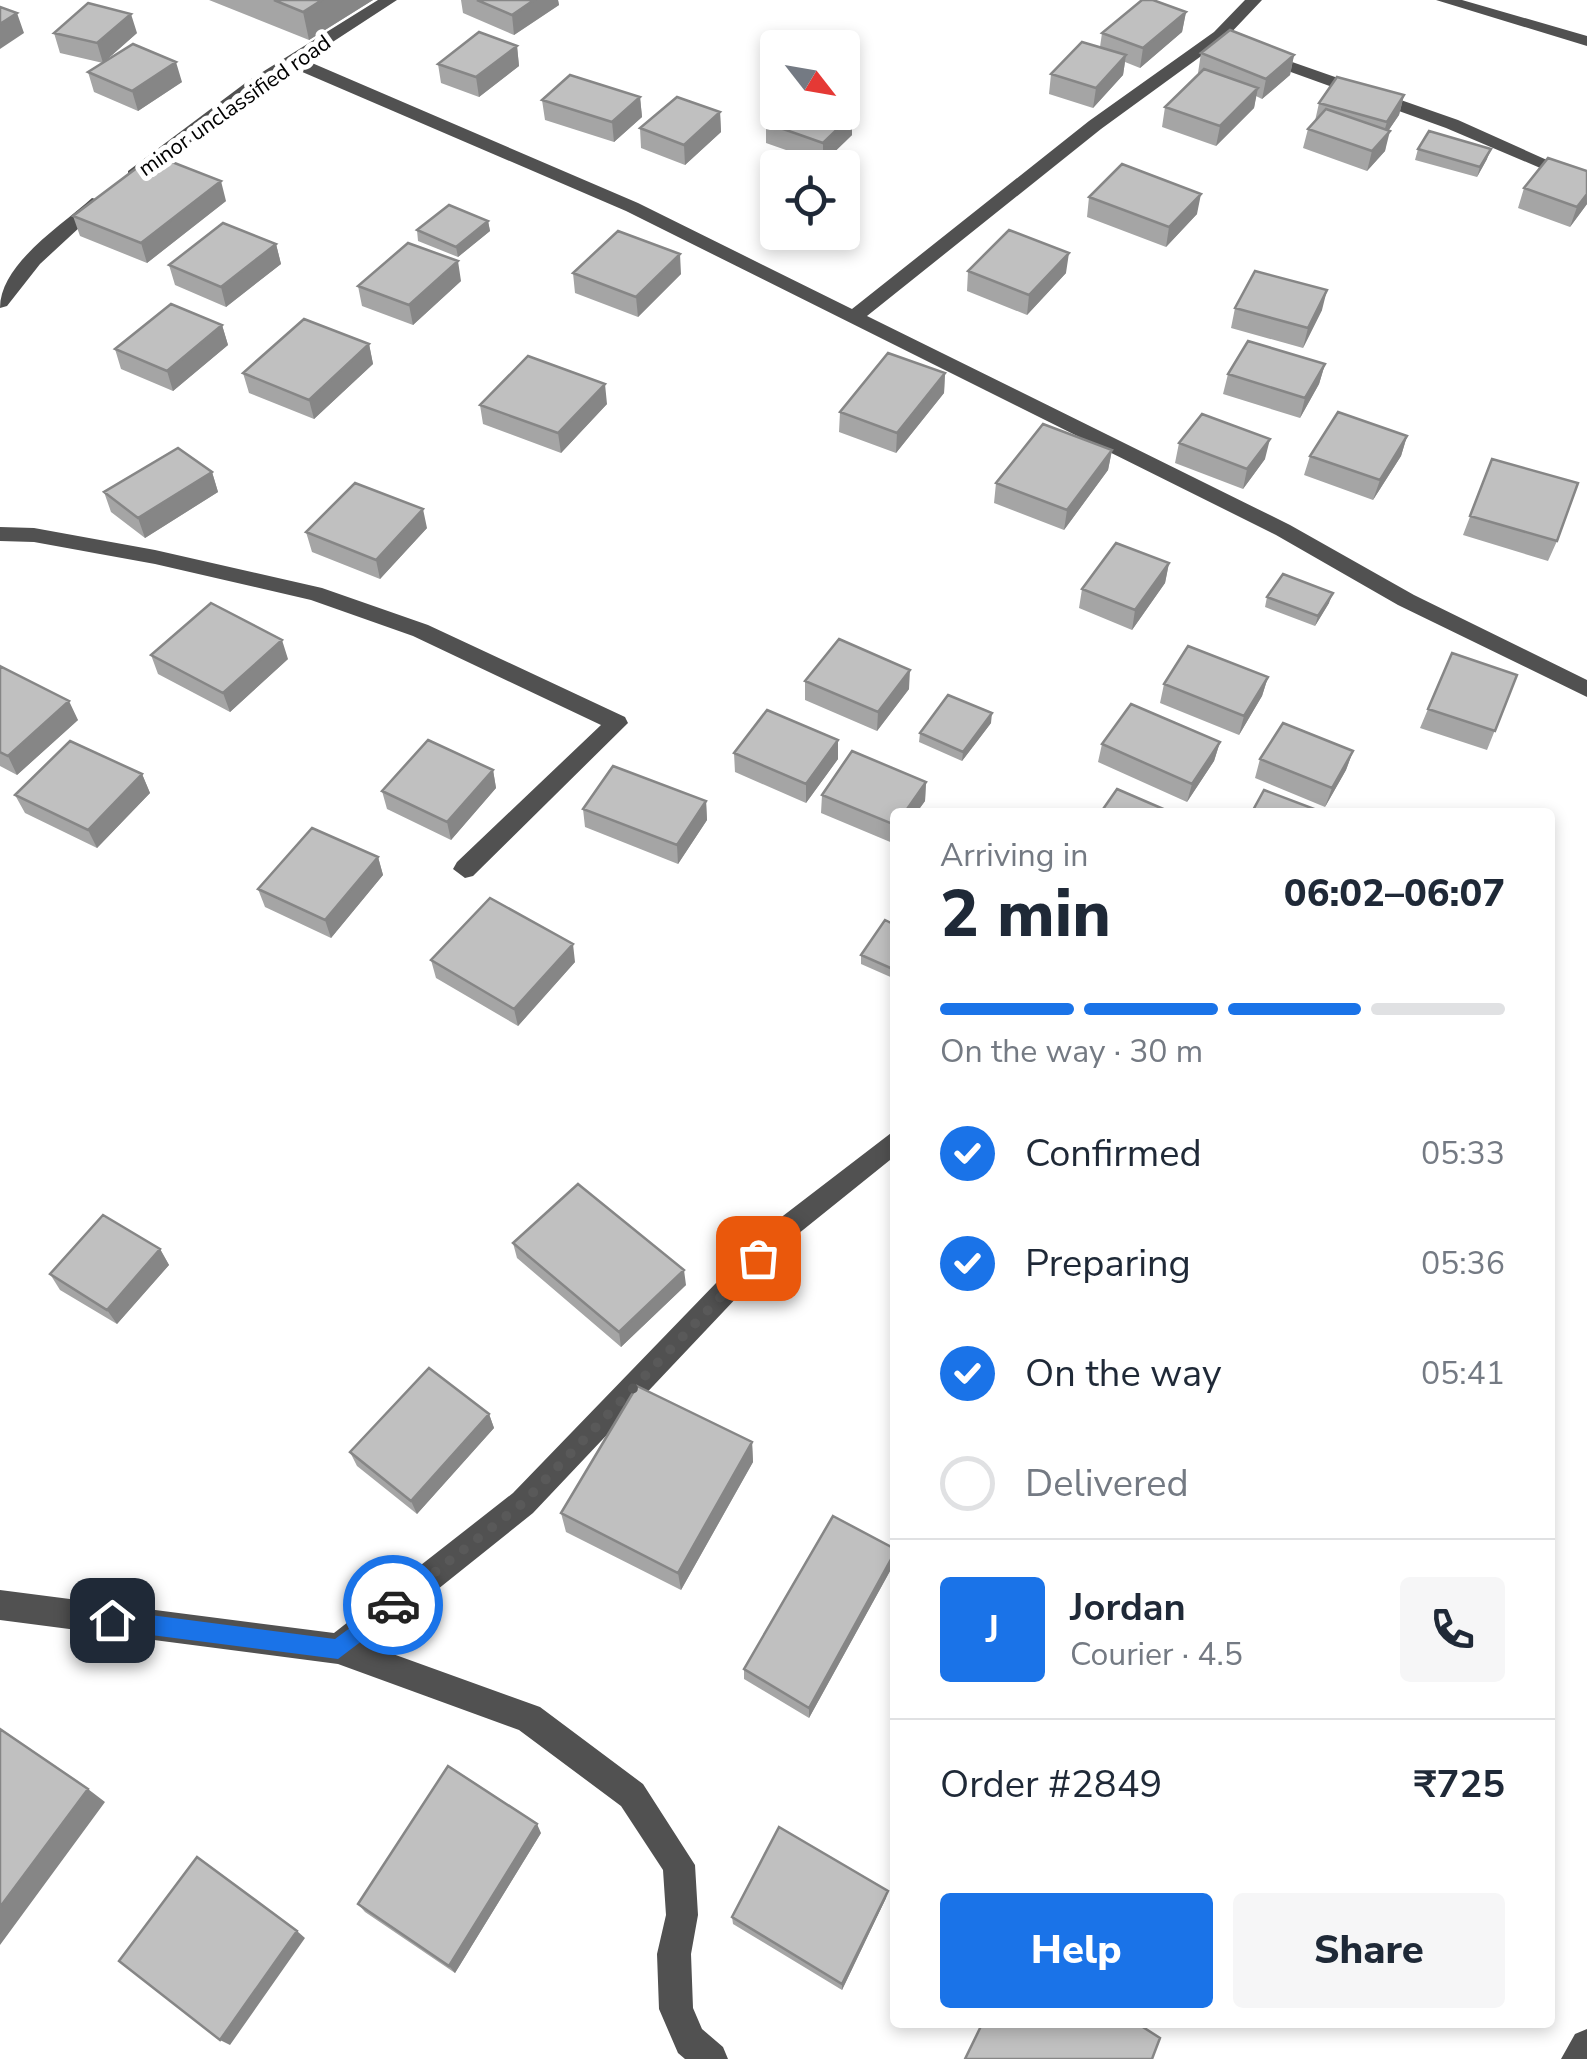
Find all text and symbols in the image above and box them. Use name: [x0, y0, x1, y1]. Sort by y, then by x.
street label: minor unclassified road: [132, 28, 337, 184]
north arrow: [760, 30, 860, 130]
map controls: [760, 30, 860, 250]
button: locate: [760, 150, 860, 250]
text: Arriving in: [940, 834, 1088, 877]
text: 06:02–06:07: [1284, 868, 1505, 919]
text: 2 min: [940, 870, 1111, 959]
text: On the way · 30 m: [940, 1030, 1203, 1073]
icon: check: [940, 1126, 995, 1181]
text: Confirmed: [1025, 1128, 1202, 1179]
text: 05:33: [1421, 1132, 1505, 1175]
pin: [716, 1216, 801, 1301]
icon: bag: [731, 1231, 786, 1286]
icon: check: [940, 1236, 995, 1291]
text: Preparing: [1025, 1238, 1191, 1289]
text: 05:36: [1421, 1242, 1505, 1285]
icon: check: [940, 1346, 995, 1401]
text: On the way: [1025, 1348, 1221, 1399]
text: 05:41: [1421, 1352, 1505, 1395]
text: Delivered: [1025, 1458, 1189, 1509]
courier: [343, 1555, 443, 1655]
button: phone: [1400, 1577, 1505, 1682]
pin: [70, 1578, 155, 1663]
icon: car: [366, 1578, 421, 1633]
text: Jordan: [1070, 1582, 1186, 1633]
icon: home: [85, 1593, 140, 1648]
text: J: [986, 1604, 999, 1655]
text: Courier · 4.5: [1070, 1633, 1243, 1676]
text: Order #2849: [940, 1759, 1162, 1810]
text: ₹725: [1414, 1759, 1505, 1810]
button: Help: [940, 1893, 1213, 2008]
button: Share: [1233, 1893, 1505, 2008]

